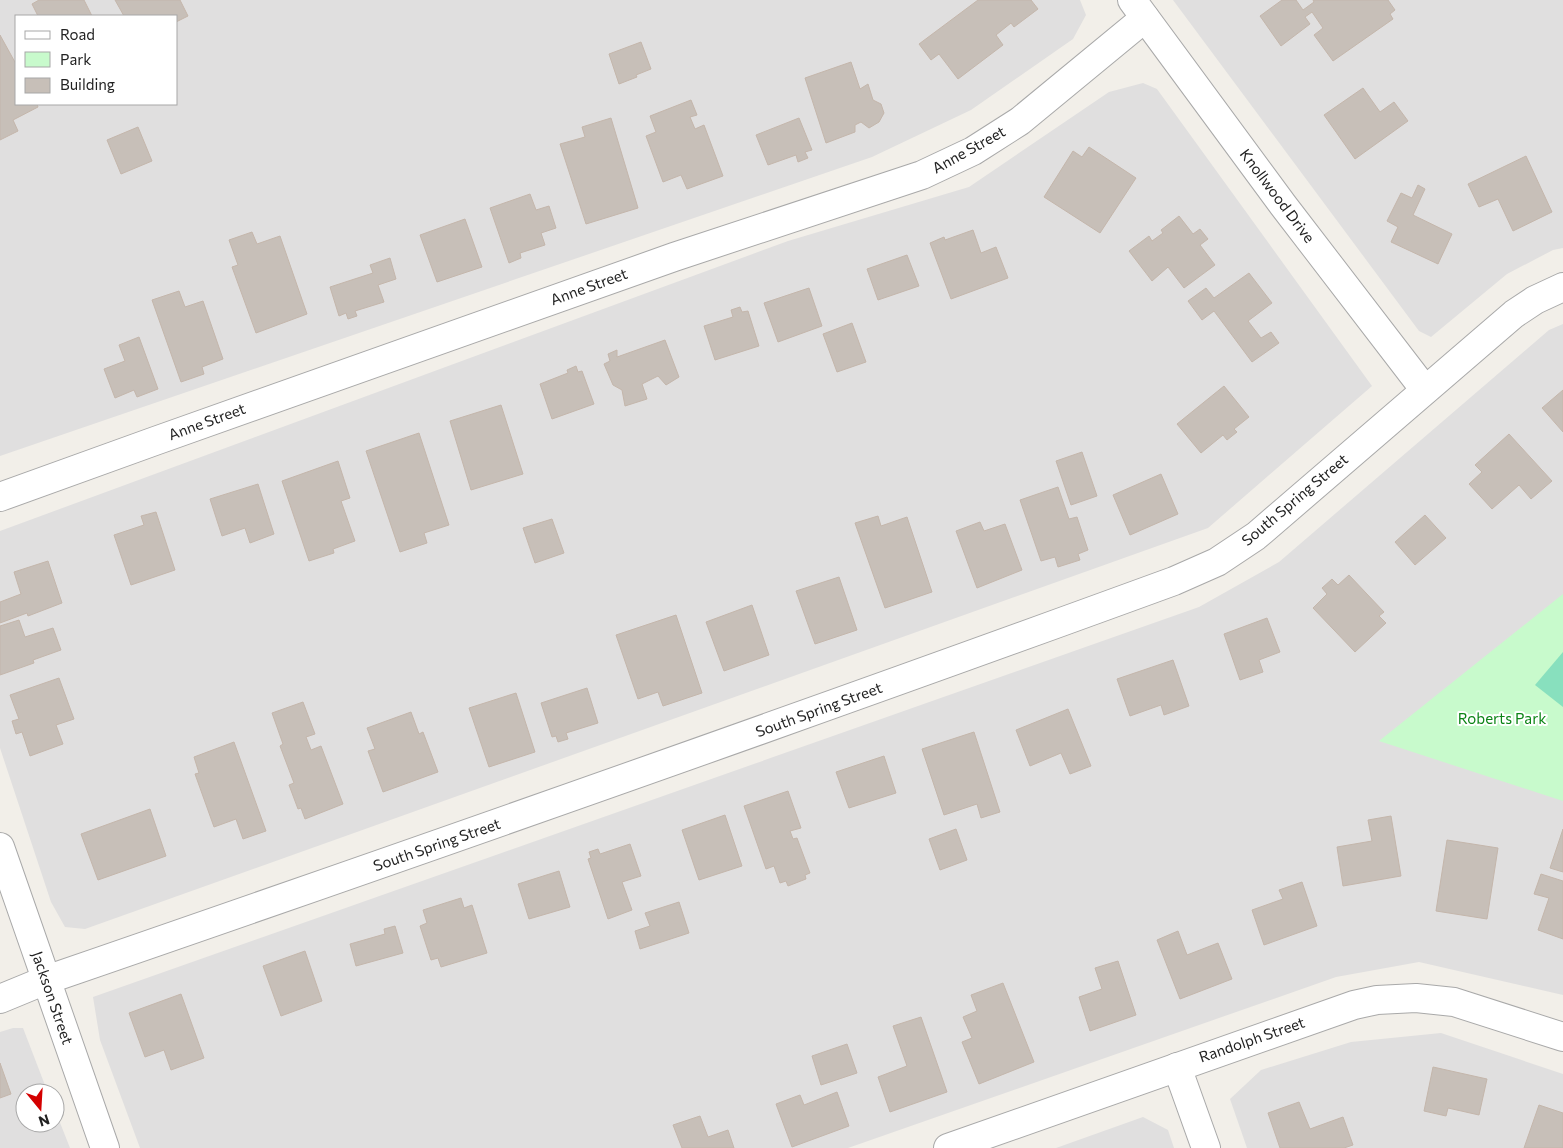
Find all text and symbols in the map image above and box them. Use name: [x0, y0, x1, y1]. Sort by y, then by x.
legend: [15, 15, 178, 105]
text: Road: [60, 25, 95, 43]
text: Park: [60, 50, 91, 68]
text: Building: [60, 75, 115, 93]
street label: Anne Street: [929, 122, 1008, 177]
street label: Knollwood Drive: [1237, 145, 1319, 246]
street label: Anne Street: [548, 264, 630, 308]
street label: Anne Street: [166, 399, 248, 443]
street label: South Spring Street: [1238, 450, 1351, 549]
street label: South Spring Street: [753, 678, 884, 740]
park label: Roberts Park: [1458, 709, 1546, 727]
street label: South Spring Street: [371, 814, 503, 874]
street label: Jackson Street: [29, 949, 77, 1047]
street label: Randolph Street: [1196, 1013, 1307, 1066]
north arrow: [15, 1083, 65, 1133]
text: N: [37, 1111, 52, 1131]

